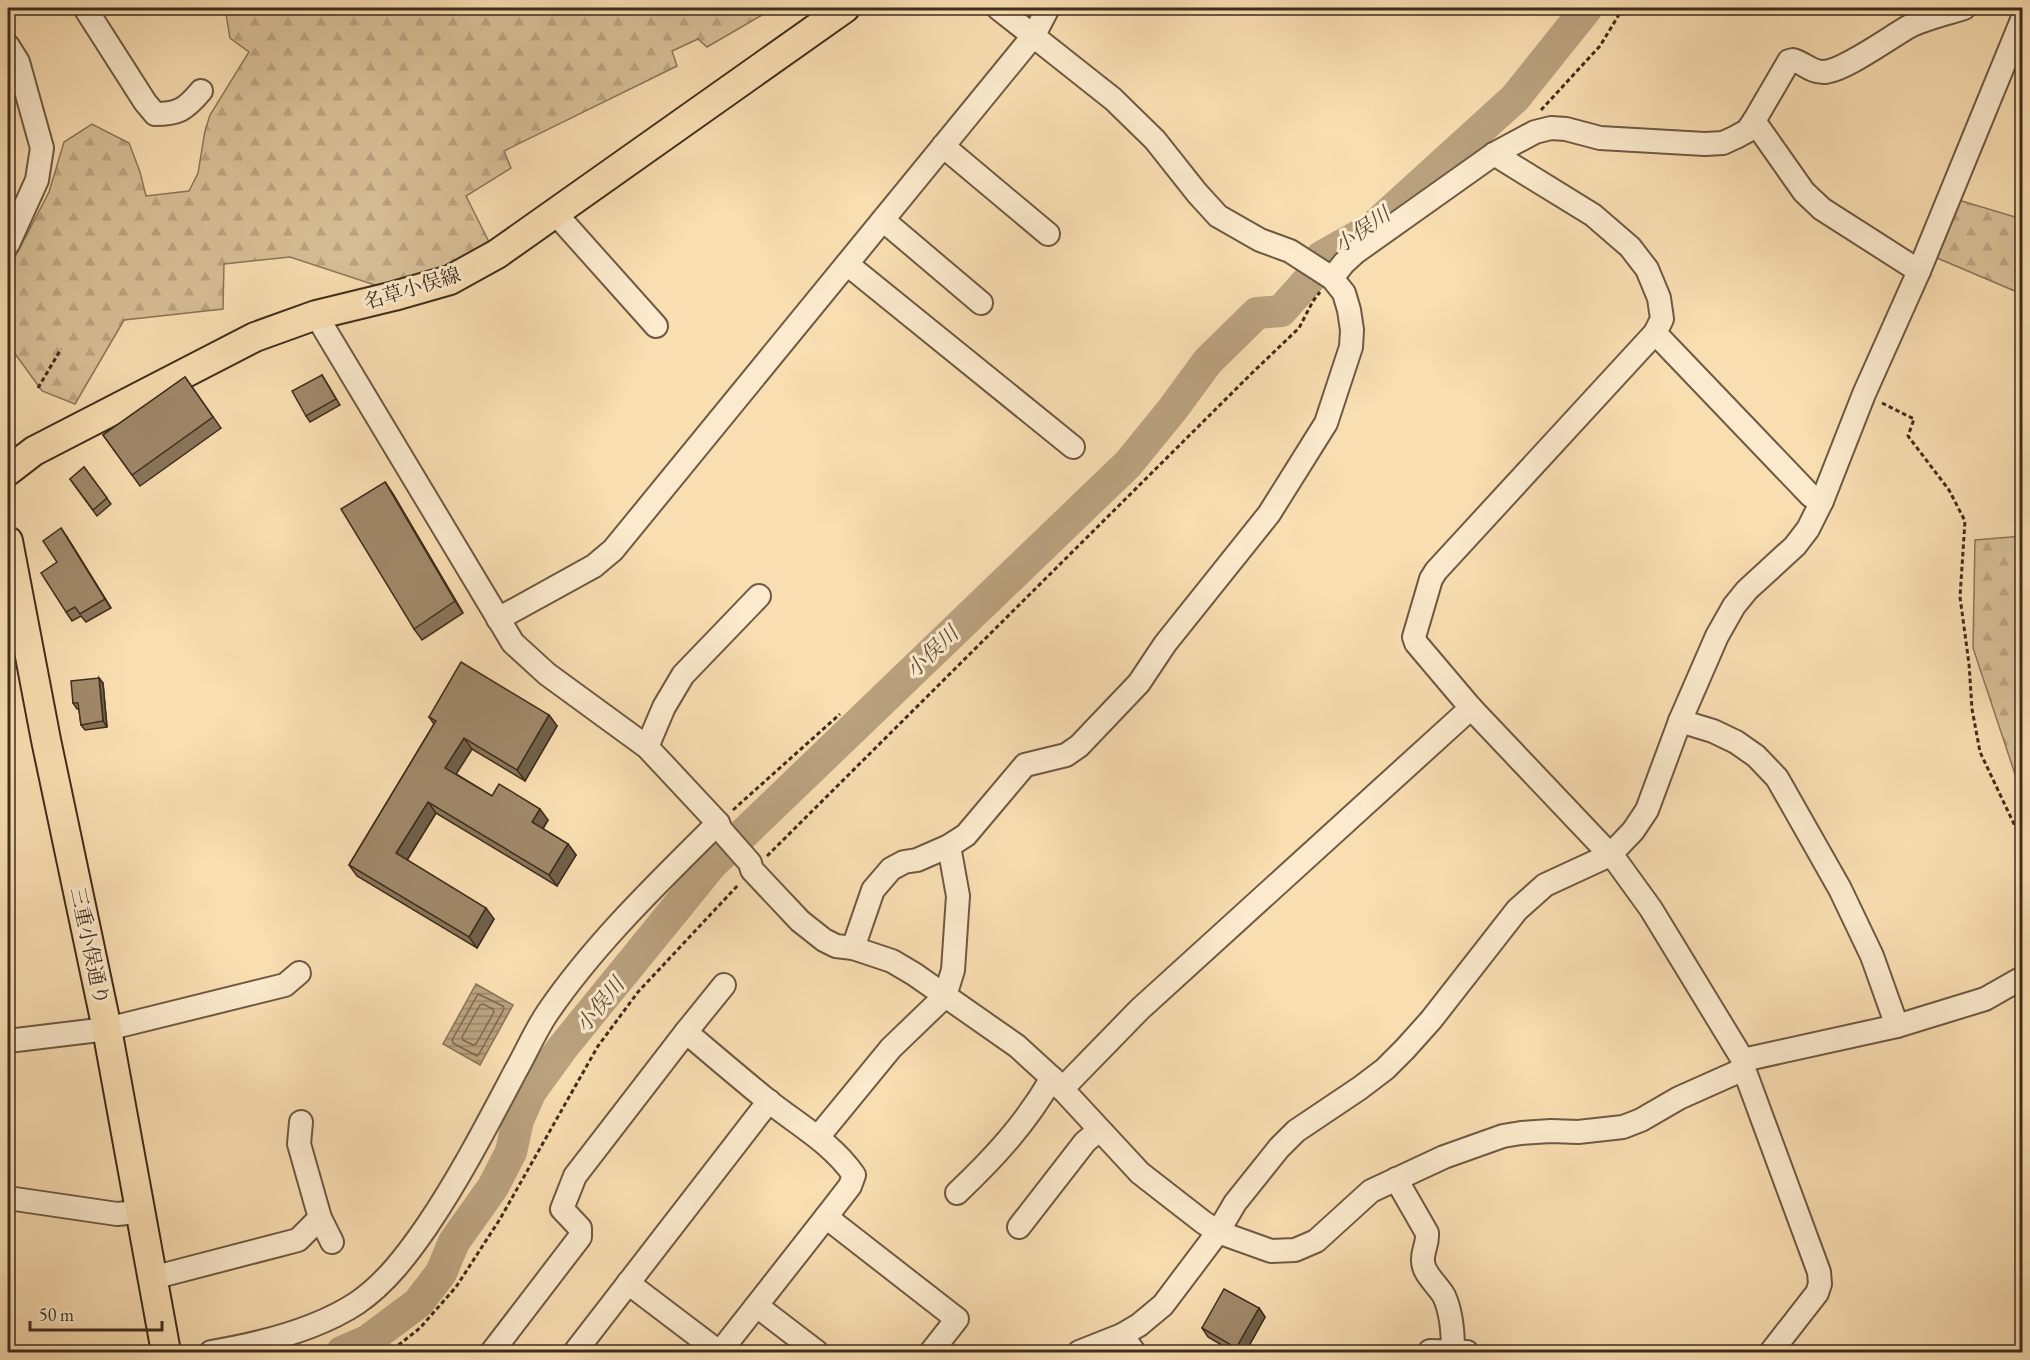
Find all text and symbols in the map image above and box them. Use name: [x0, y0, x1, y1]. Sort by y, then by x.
water label: 小俣川: [1328, 199, 1397, 259]
street label: 名草小俣線: [360, 261, 464, 315]
water label: 小俣川: [900, 619, 965, 683]
street label: 三重小俣通り: [65, 885, 115, 1007]
water label: 小俣川: [569, 970, 631, 1038]
scale bar: [30, 1294, 162, 1332]
text: 50 m: [39, 1303, 74, 1326]

